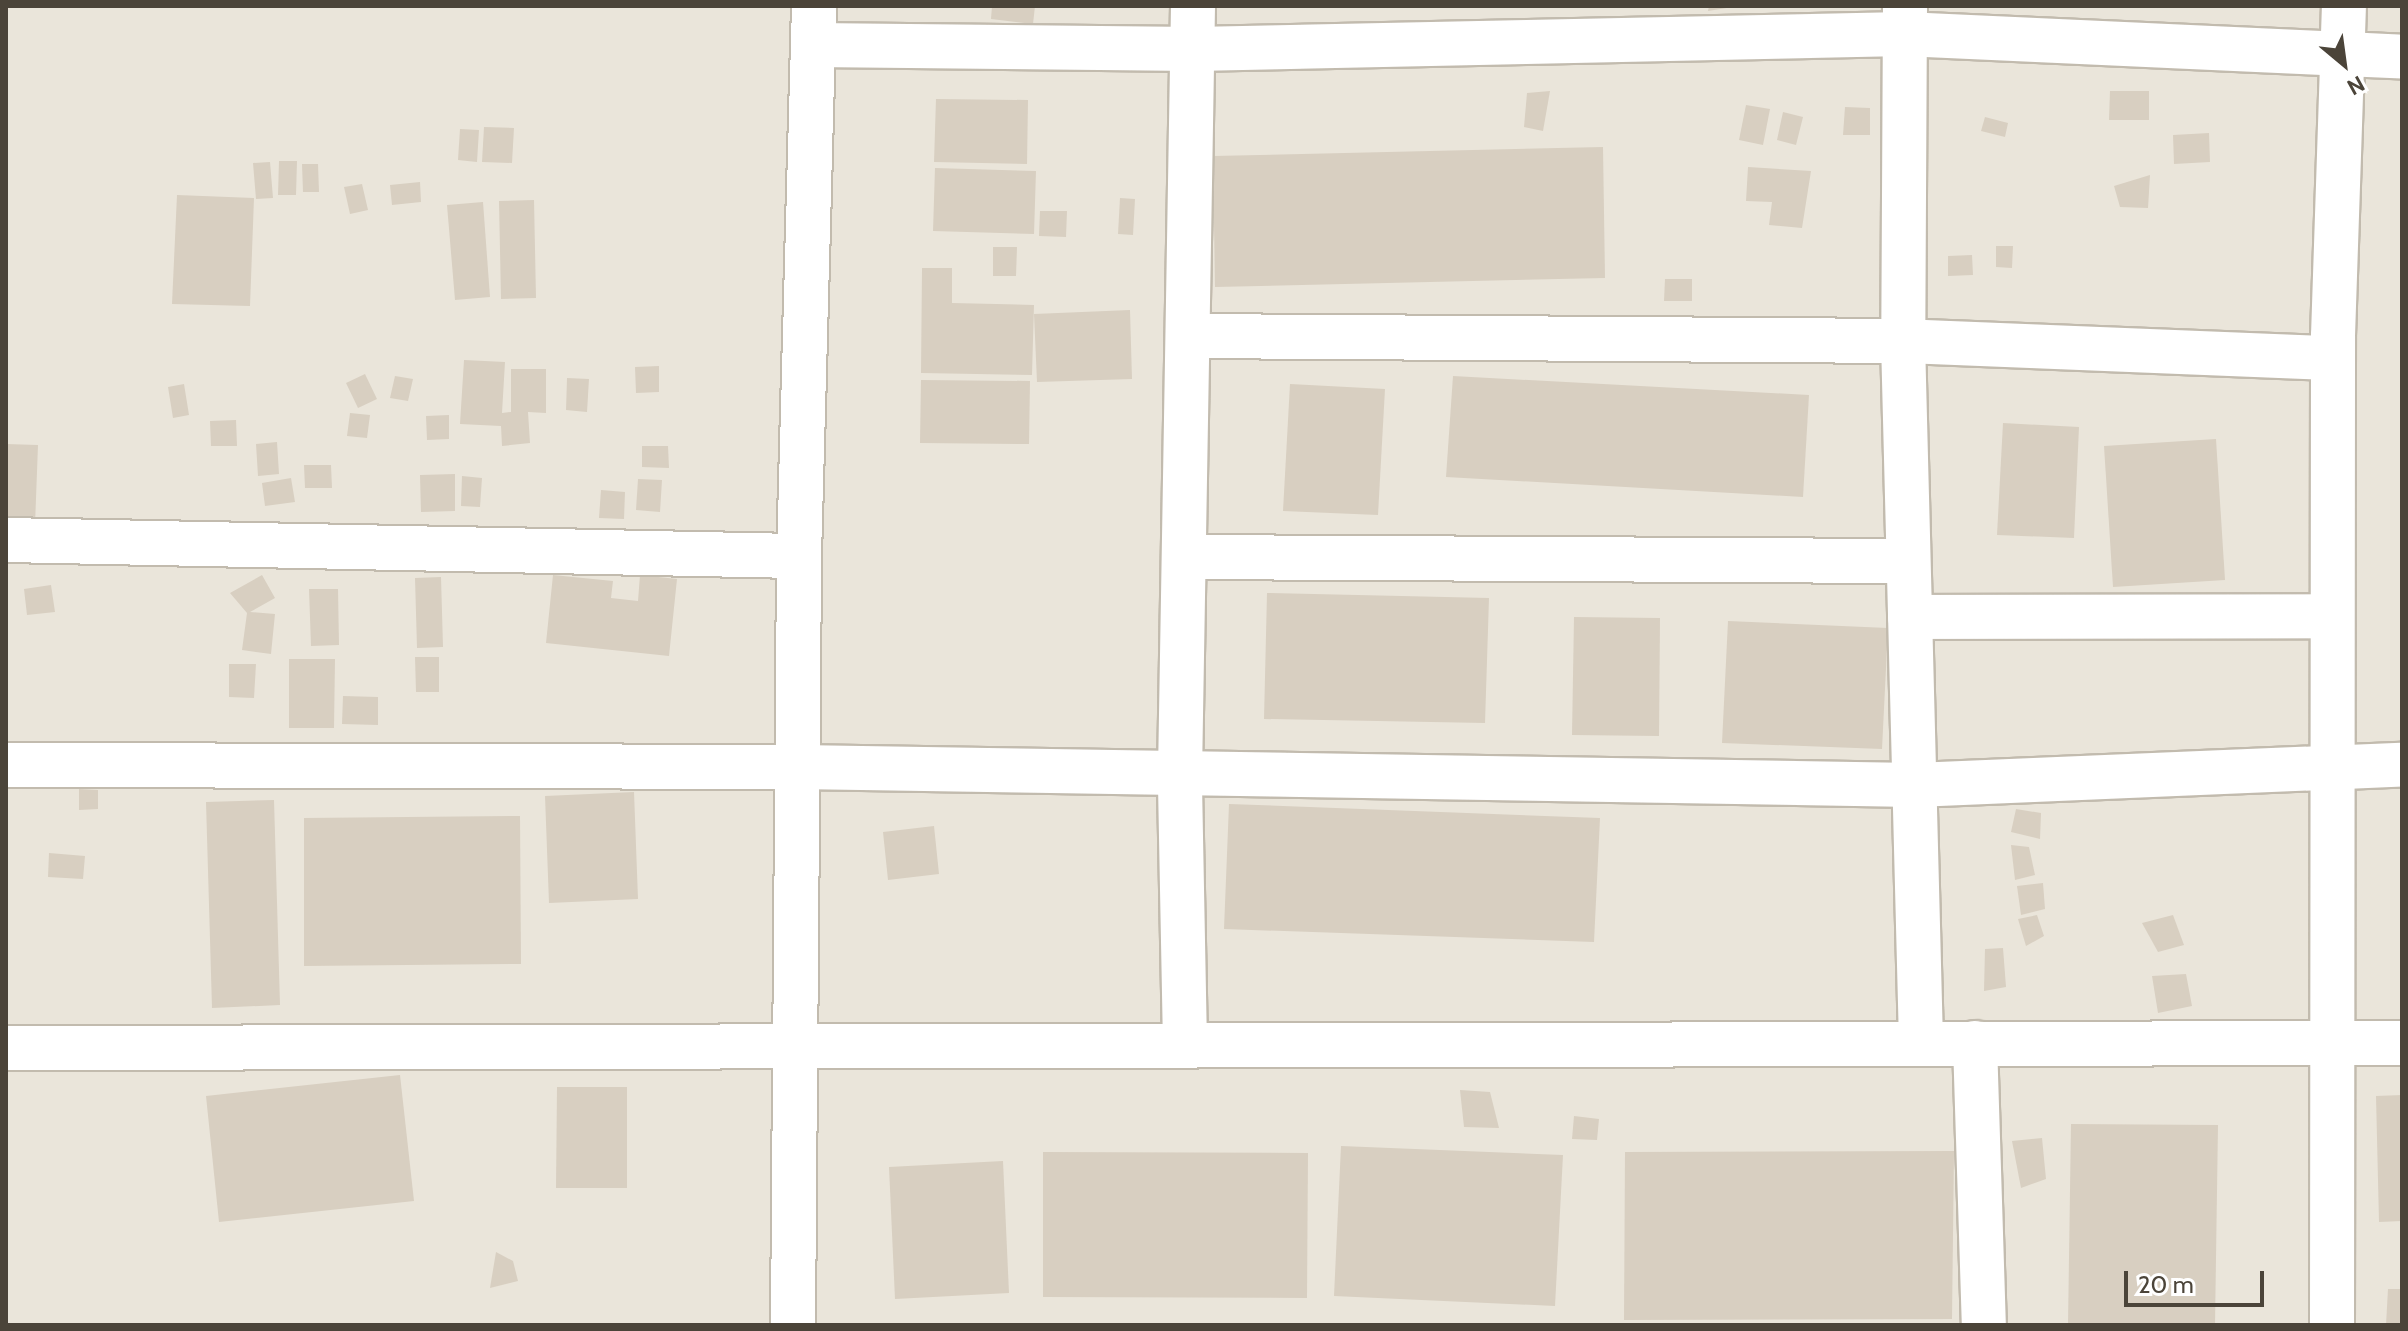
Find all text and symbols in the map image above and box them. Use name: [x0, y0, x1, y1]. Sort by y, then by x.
north arrow: [2304, 24, 2384, 104]
text: N: [2343, 70, 2369, 101]
scale bar: [2128, 1255, 2268, 1305]
text: 20 m: [2138, 1270, 2194, 1299]

